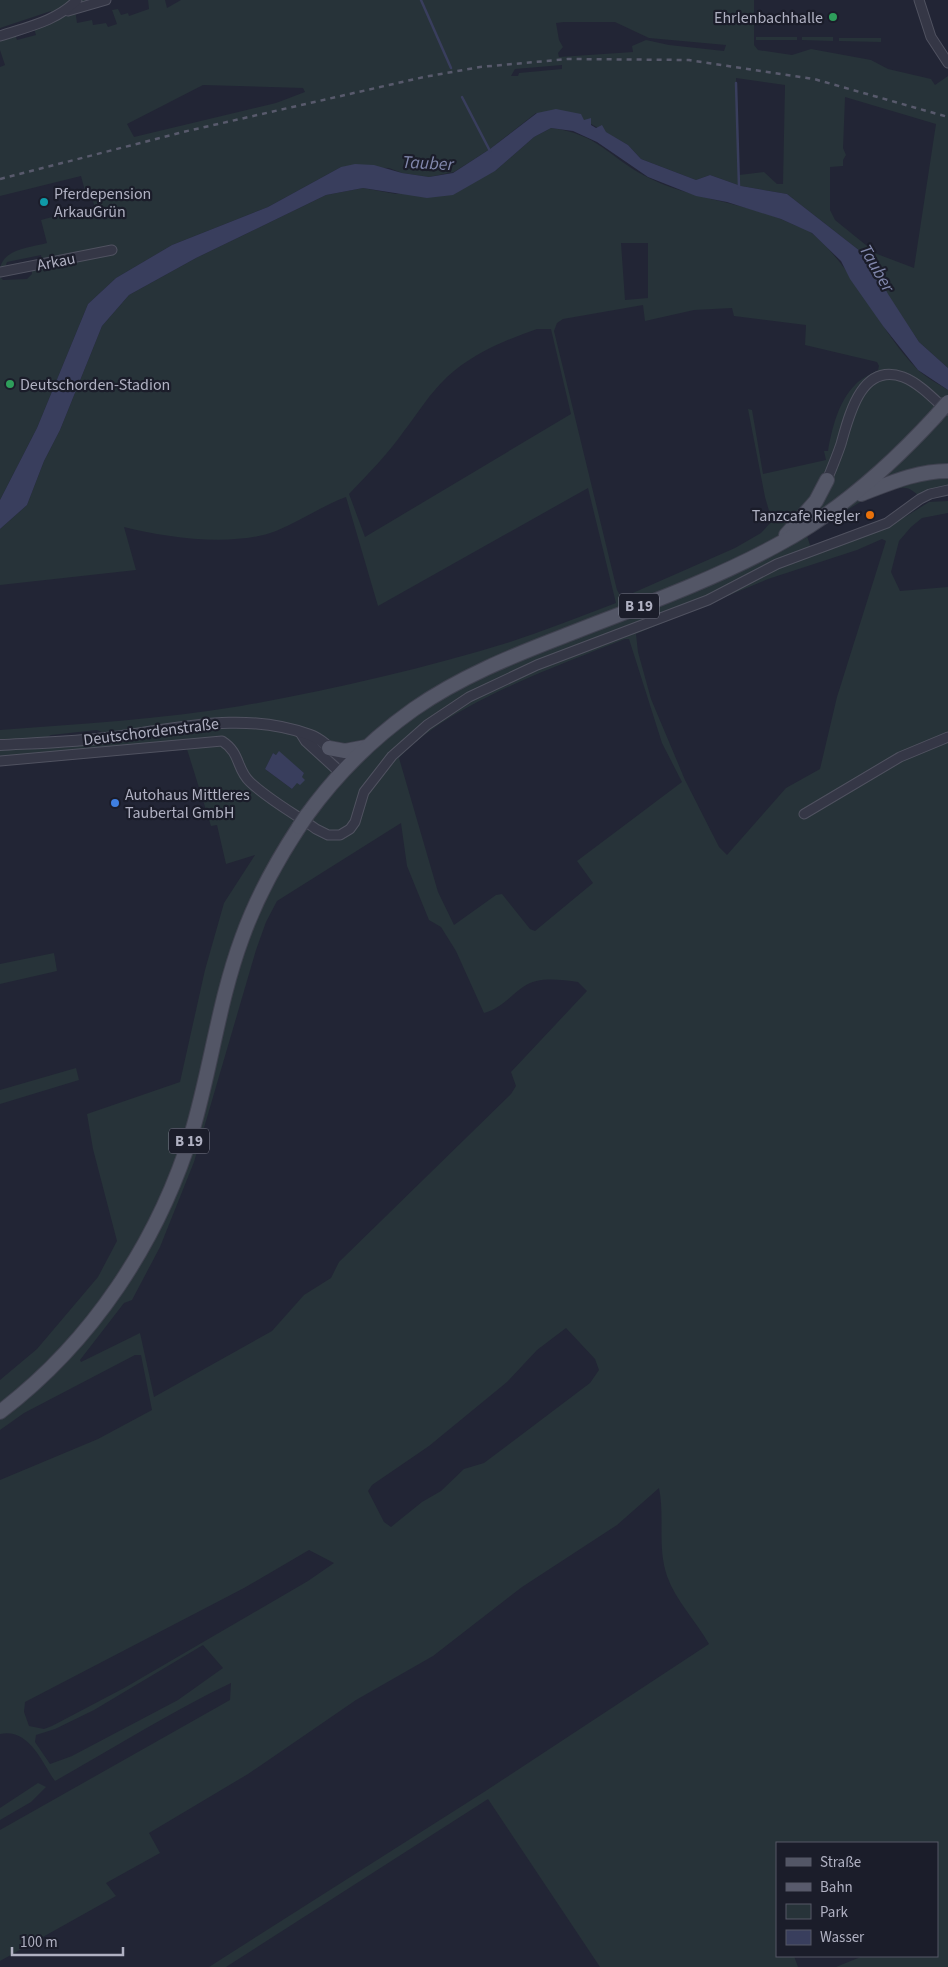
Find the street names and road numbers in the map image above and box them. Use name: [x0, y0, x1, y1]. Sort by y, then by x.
street label: Arkau: [35, 247, 77, 276]
road number: B 19: [619, 594, 659, 618]
street label: Deutschordenstraße: [82, 713, 220, 751]
road number: B 19: [169, 1128, 209, 1154]

